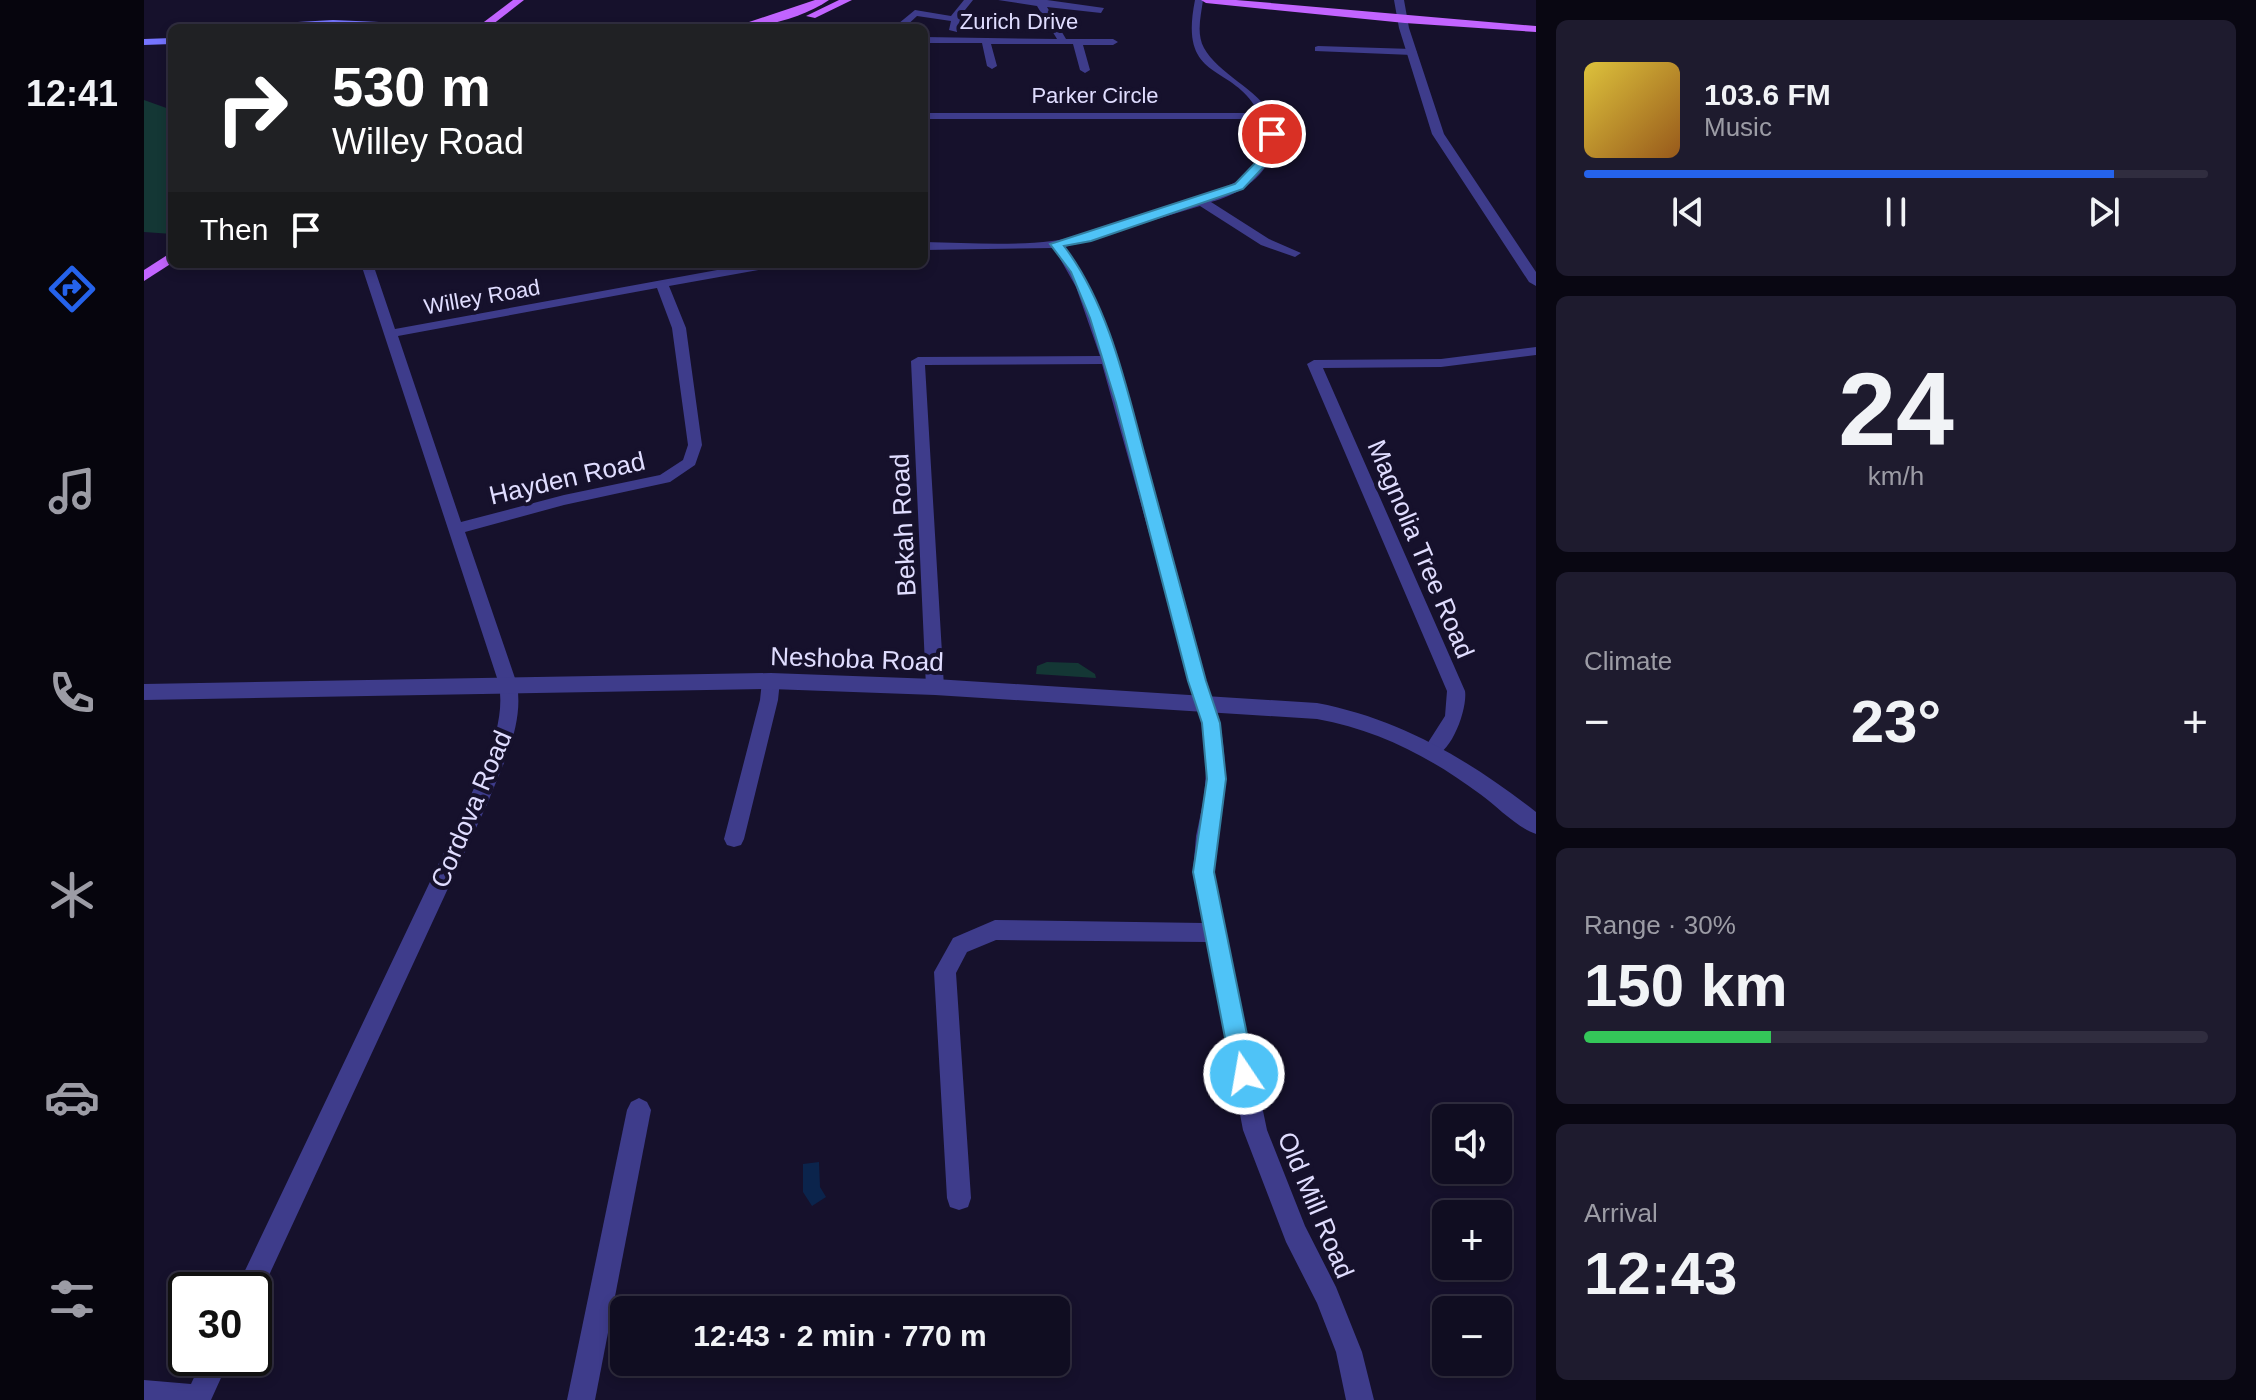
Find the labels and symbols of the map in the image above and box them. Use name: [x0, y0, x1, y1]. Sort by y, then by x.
street label: Zurich Drive: [960, 9, 1078, 34]
street label: Parker Circle: [1031, 83, 1159, 108]
pin: [1238, 100, 1306, 168]
street label: Willey Road: [422, 274, 542, 320]
street label: Magnolia Tree Road: [1361, 435, 1481, 663]
street label: Hayden Road: [486, 446, 648, 510]
street label: Bekah Road: [884, 453, 922, 597]
street label: Neshoba Road: [770, 641, 944, 677]
street label: Cordova Road: [424, 726, 518, 892]
position arrow: [1202, 1032, 1286, 1116]
street label: Old Mill Road: [1272, 1127, 1360, 1283]
speed limit sign: 30: [168, 1272, 272, 1376]

